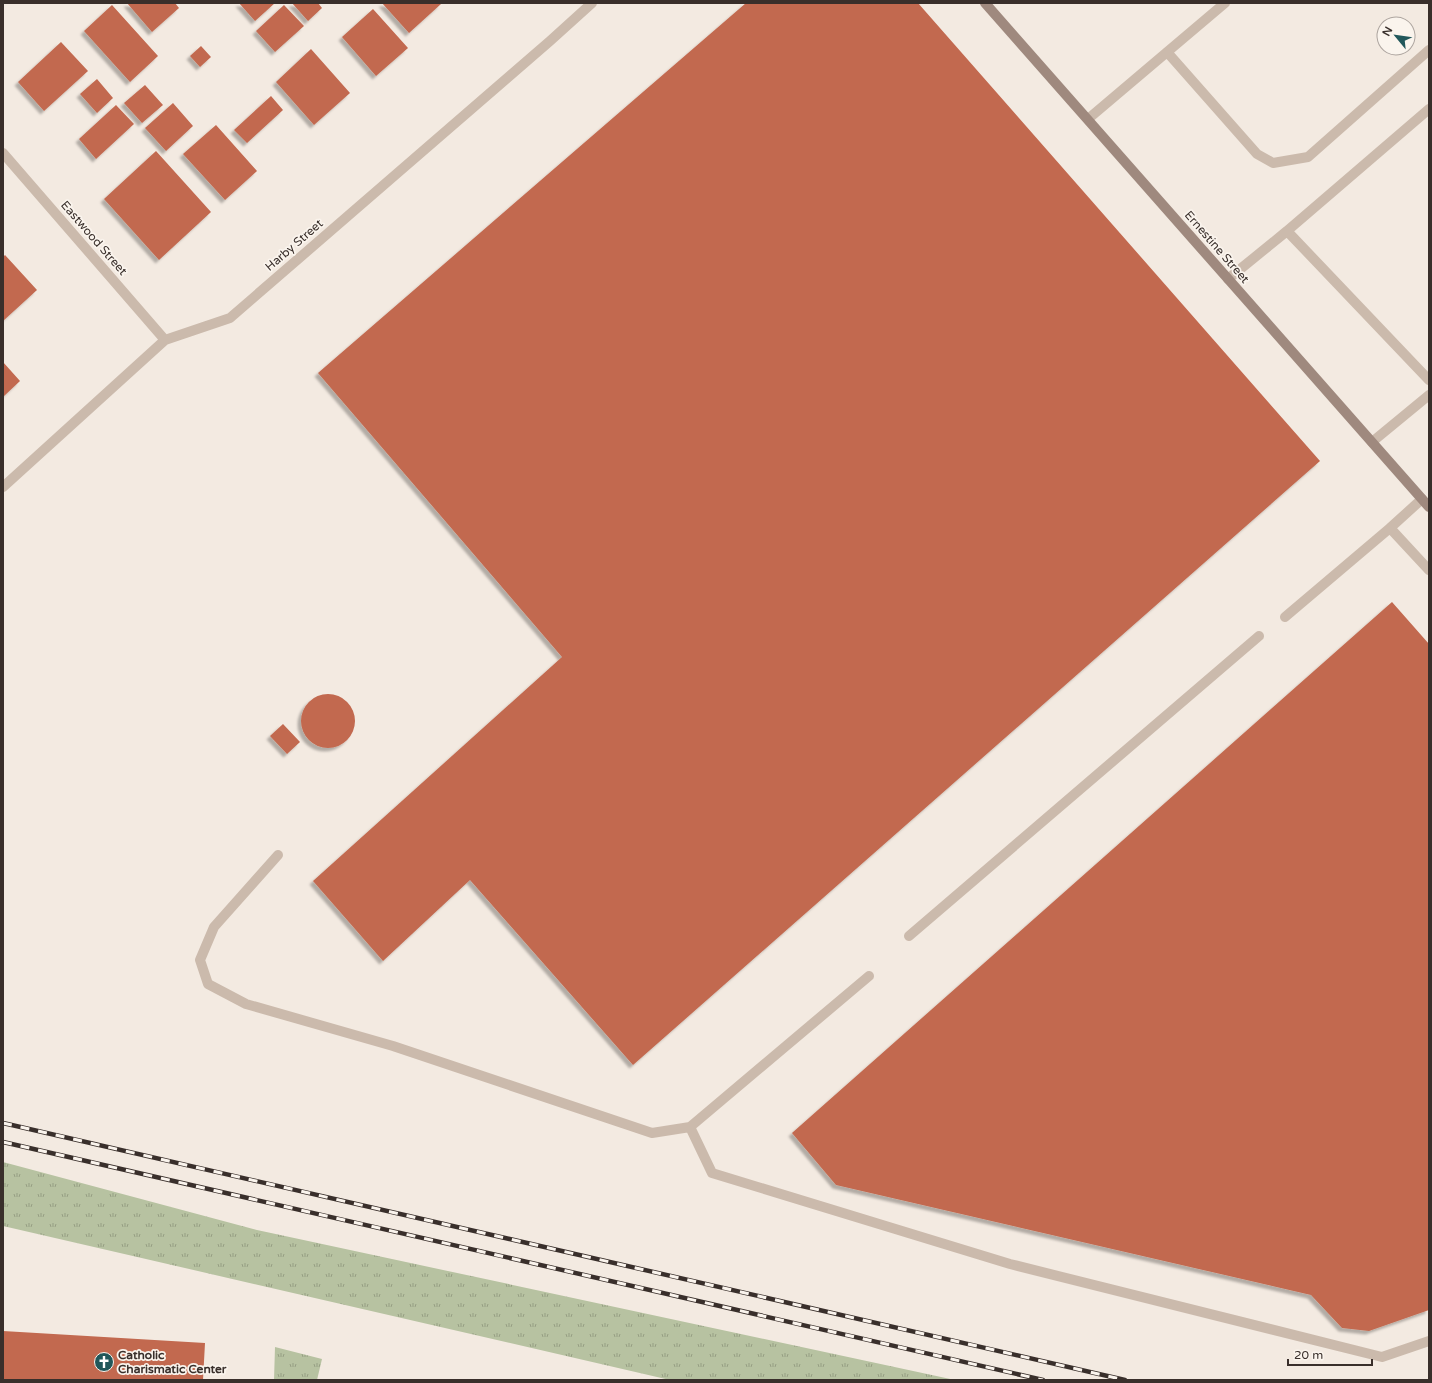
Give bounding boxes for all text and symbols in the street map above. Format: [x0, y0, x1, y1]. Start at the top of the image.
north arrow [1376, 16, 1416, 56]
text: N [1380, 24, 1396, 38]
street label: Eastwood Street [58, 198, 130, 278]
street label: Ernestine Street [1182, 208, 1252, 286]
street label: Harby Street [262, 216, 326, 274]
scale bar [1288, 1341, 1372, 1367]
place label: Catholic Charismatic Center [118, 1348, 227, 1376]
text: 20 m [1294, 1348, 1323, 1362]
church icon: Catholic Charismatic Center [93, 1351, 115, 1373]

